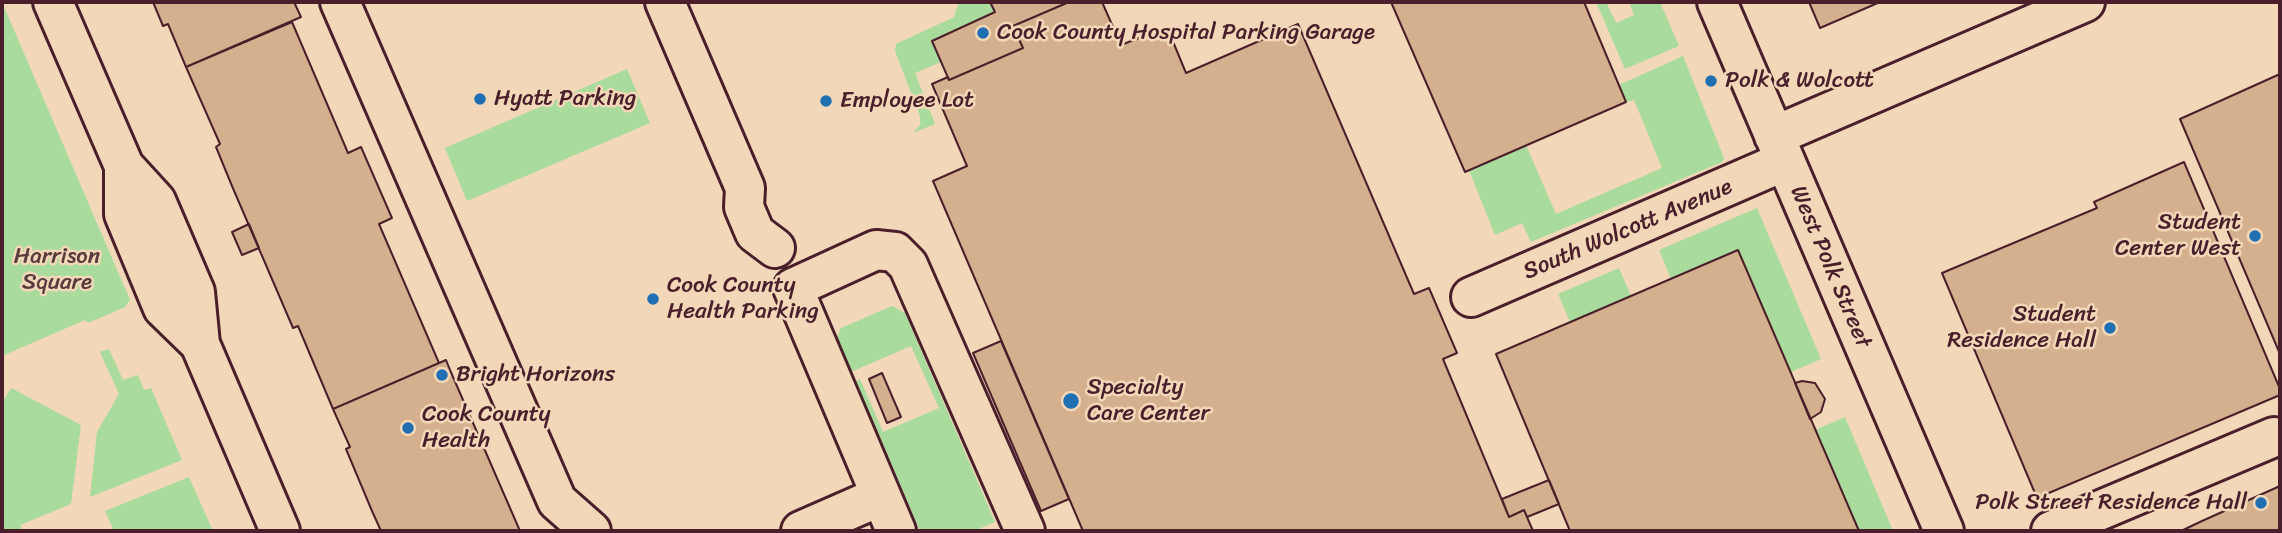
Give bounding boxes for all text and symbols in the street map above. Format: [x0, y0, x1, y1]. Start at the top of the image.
place label: Cook County Hospital Parking Garage [997, 19, 1375, 47]
marker: Cook County Hospital Parking Garage [975, 25, 991, 41]
place label: Polk & Wolcott [1725, 67, 1874, 95]
marker: Polk & Wolcott [1703, 73, 1719, 89]
place label: Hyatt Parking [494, 85, 636, 113]
place label: Employee Lot [840, 87, 974, 115]
marker: Hyatt Parking [472, 91, 488, 107]
marker: Employee Lot [818, 93, 834, 109]
street label: South Wolcott Avenue [1519, 174, 1737, 286]
street label: West Polk Street [1783, 182, 1877, 352]
place label: Student Center West [2115, 209, 2241, 263]
marker: Student Center West [2247, 228, 2263, 244]
park label: Harrison Square [14, 243, 100, 297]
place label: Cook County Health Parking [667, 272, 819, 326]
marker: Cook County Health Parking [645, 291, 661, 307]
place label: Student Residence Hall [1947, 301, 2096, 355]
marker: Student Residence Hall [2102, 320, 2118, 336]
place label: Bright Horizons [456, 361, 615, 389]
marker: Bright Horizons [434, 367, 450, 383]
place label: Specialty Care Center [1087, 374, 1210, 428]
marker: Specialty Care Center [1061, 391, 1081, 411]
place label: Cook County Health [422, 401, 551, 455]
marker: Cook County Health [400, 420, 416, 436]
place label: Polk Street Residence Hall [1975, 489, 2247, 517]
marker: Polk Street Residence Hall [2253, 495, 2269, 511]

